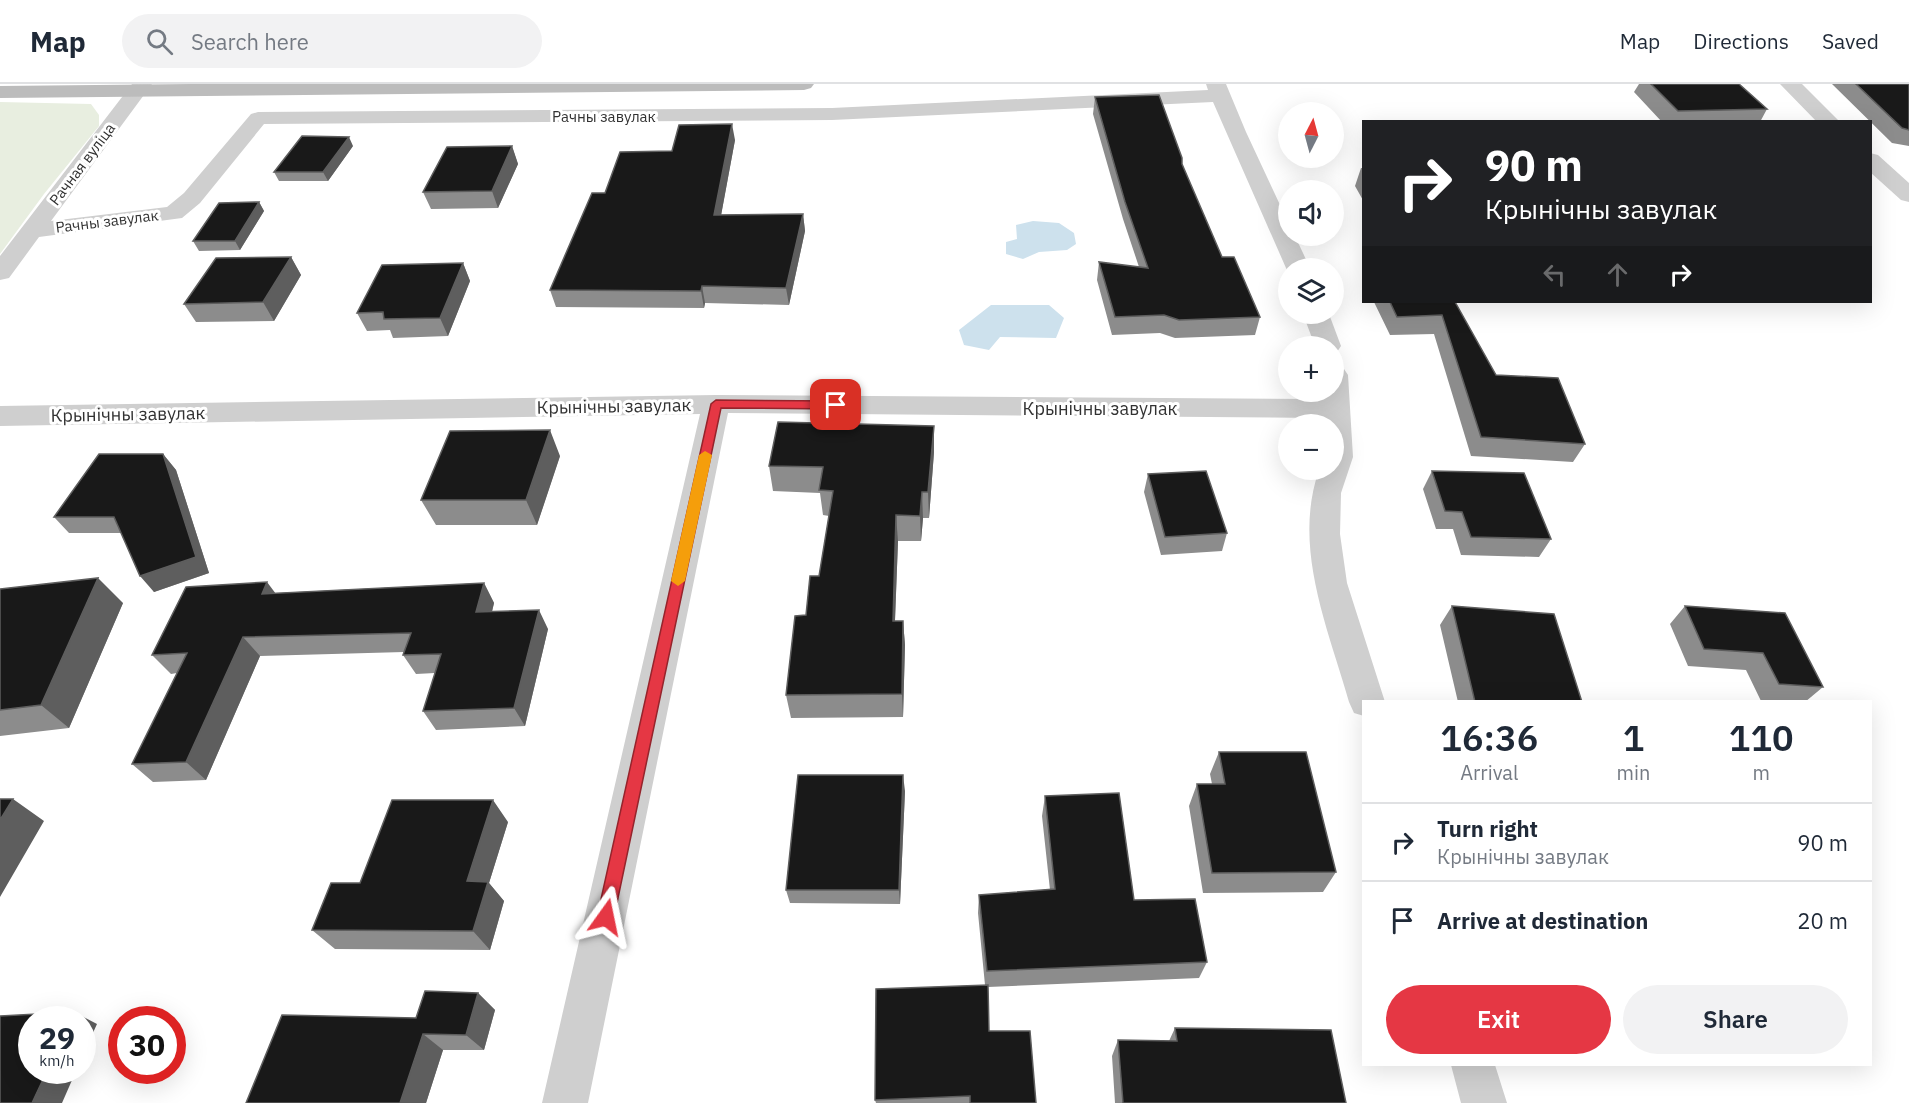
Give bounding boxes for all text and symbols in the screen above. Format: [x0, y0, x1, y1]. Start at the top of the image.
search box [122, 14, 542, 68]
text: Map [30, 23, 86, 60]
icon: search [143, 25, 176, 58]
text: Search here [191, 27, 309, 56]
text: Map [1620, 27, 1660, 55]
text: Directions [1693, 27, 1789, 55]
text: Saved [1822, 27, 1879, 55]
north arrow [1278, 102, 1344, 168]
map controls [1278, 102, 1344, 480]
street label: Рачны завулак [552, 107, 656, 126]
street label: Рачная вуліца [45, 119, 119, 209]
text: 90 m [1485, 138, 1583, 193]
icon: right [1386, 144, 1464, 222]
button: sound [1278, 180, 1344, 246]
text: Крынічны завулак [1485, 191, 1717, 226]
street label: Рачны завулак [54, 205, 160, 237]
button: layers [1278, 258, 1344, 324]
icon: left [1538, 258, 1571, 291]
icon: ahead [1601, 258, 1634, 291]
icon: right [1664, 258, 1697, 291]
button: + [1278, 336, 1344, 402]
pin [810, 379, 861, 430]
icon: arrive [819, 388, 852, 421]
street label: Крынічны завулак [536, 393, 692, 419]
street label: Крынічны завулак [1023, 397, 1178, 420]
street label: Крынічны завулак [50, 401, 206, 427]
button: − [1278, 414, 1344, 480]
text: 16:36 [1440, 714, 1538, 761]
text: 1 [1623, 714, 1644, 761]
text: 110 [1729, 714, 1794, 761]
text: Arrival [1460, 759, 1518, 786]
text: min [1617, 759, 1650, 786]
text: m [1752, 759, 1770, 786]
text: Turn right [1437, 814, 1538, 843]
icon: right [1386, 826, 1419, 859]
text: 90 m [1797, 828, 1848, 857]
text: Крынічны завулак [1437, 843, 1609, 870]
position arrow [574, 885, 638, 949]
icon: arrive [1386, 904, 1419, 937]
text: Arrive at destination [1437, 906, 1648, 935]
text: 20 m [1797, 906, 1848, 935]
button: Exit [1386, 985, 1611, 1054]
button: Share [1623, 985, 1848, 1054]
speed limit sign: 30 [108, 1006, 186, 1084]
text: 29 [39, 1018, 75, 1057]
text: km/h [39, 1051, 75, 1070]

